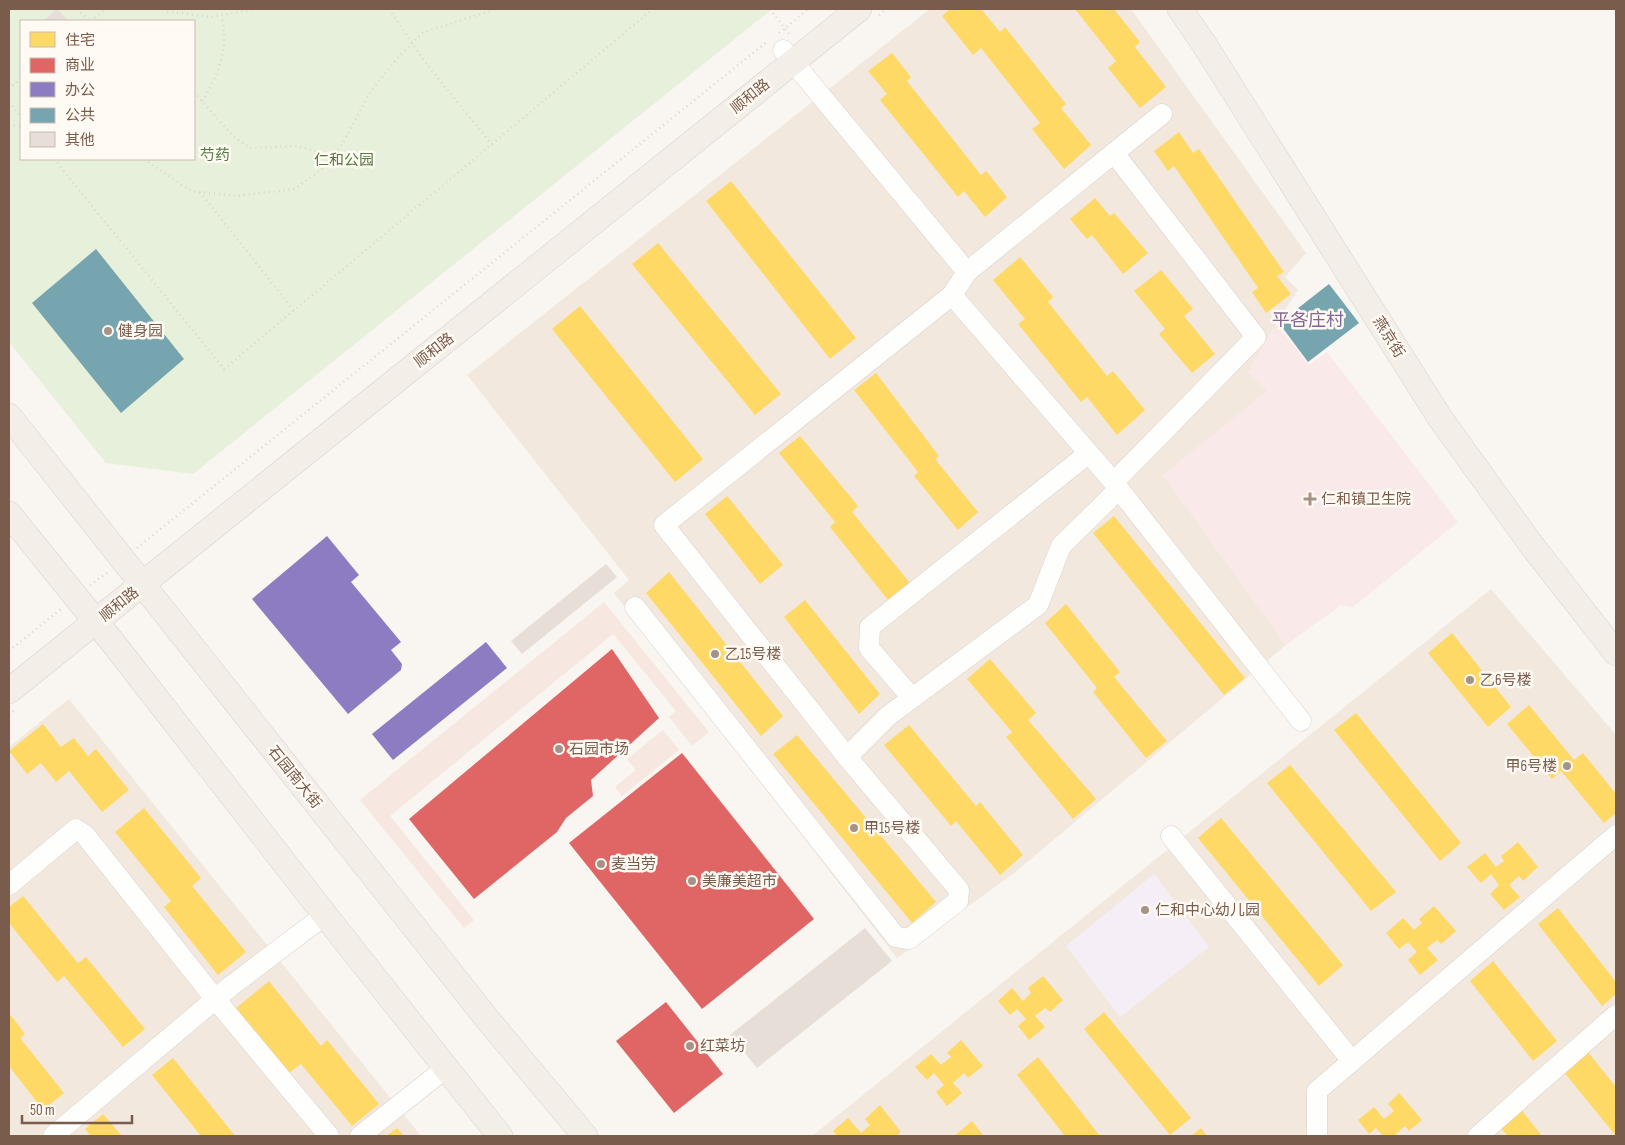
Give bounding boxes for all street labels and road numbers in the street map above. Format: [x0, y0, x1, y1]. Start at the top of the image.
street label: 顺和路 [727, 75, 774, 118]
street label: 燕京街 [1369, 313, 1409, 361]
street label: 顺和路 [411, 329, 458, 372]
street label: 顺和路 [96, 583, 143, 626]
street label: 石园南大街 [264, 742, 326, 812]

